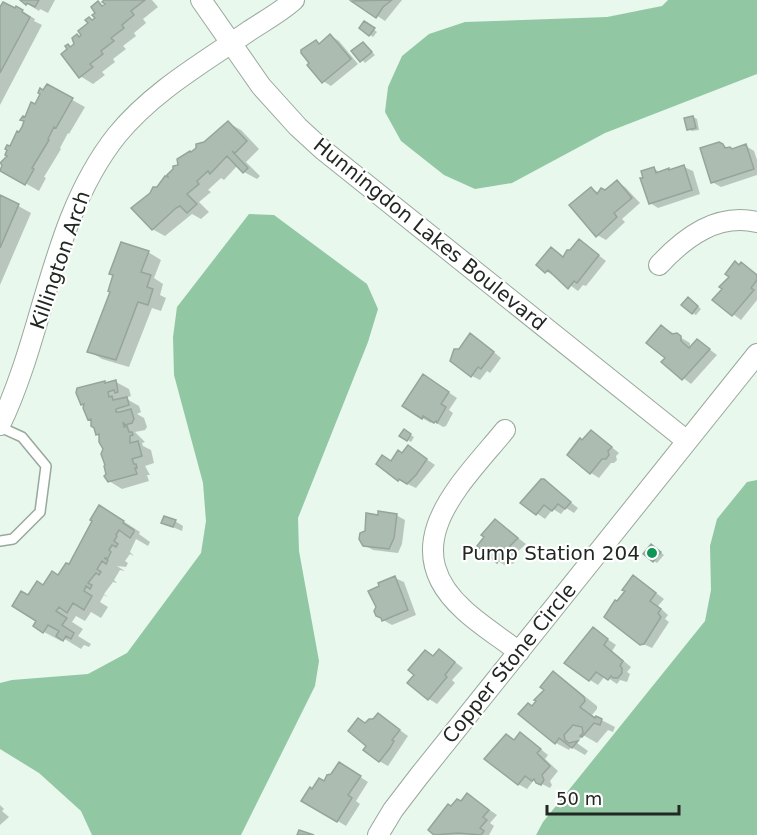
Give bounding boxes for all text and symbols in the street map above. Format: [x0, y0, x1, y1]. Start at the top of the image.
street label: Hunningdon Lakes Boulevard [309, 133, 551, 335]
street label: Killington Arch [25, 188, 95, 332]
place label: Pump Station 204 [461, 541, 640, 565]
marker: Pump Station 204 [645, 546, 659, 560]
street label: Copper Stone Circle [437, 578, 581, 748]
scale bar [547, 778, 679, 816]
text: 50 m [556, 788, 602, 809]

